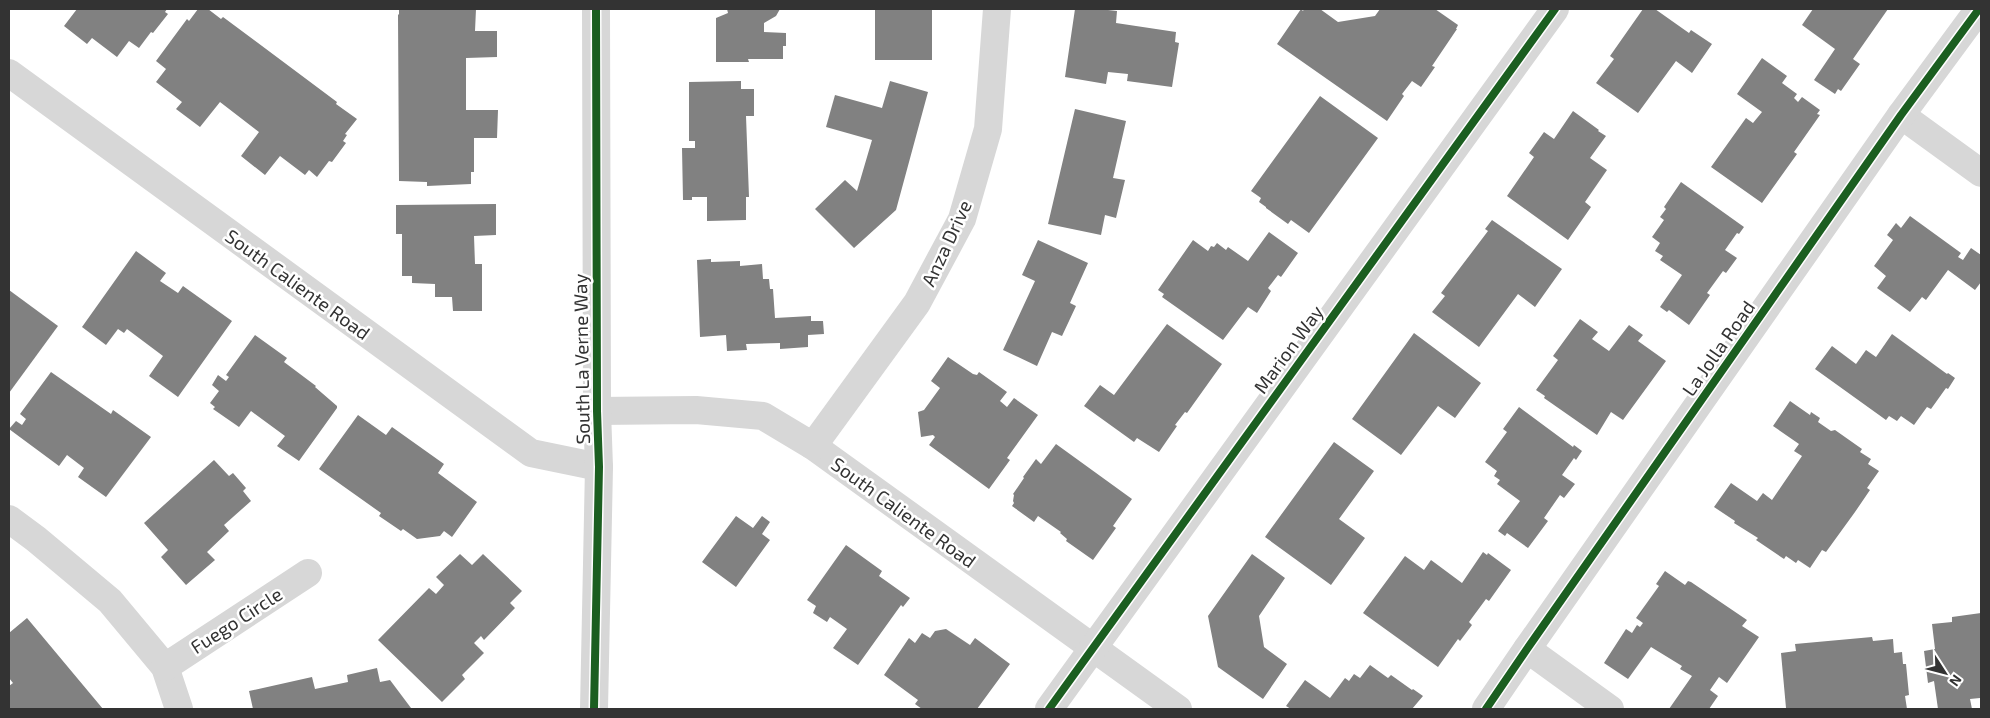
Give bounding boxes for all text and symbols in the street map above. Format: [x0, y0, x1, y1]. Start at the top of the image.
street label: Anza Drive [916, 196, 976, 290]
street label: South Caliente Road [221, 224, 375, 344]
street label: South La Verne Way [568, 273, 594, 445]
street label: La Jolla Road [1677, 296, 1759, 400]
street label: Marion Way [1248, 300, 1328, 398]
street label: South Caliente Road [827, 452, 981, 572]
street label: Fuego Circle [186, 582, 286, 658]
north arrow [1920, 648, 1970, 698]
text: N [1946, 672, 1966, 690]

